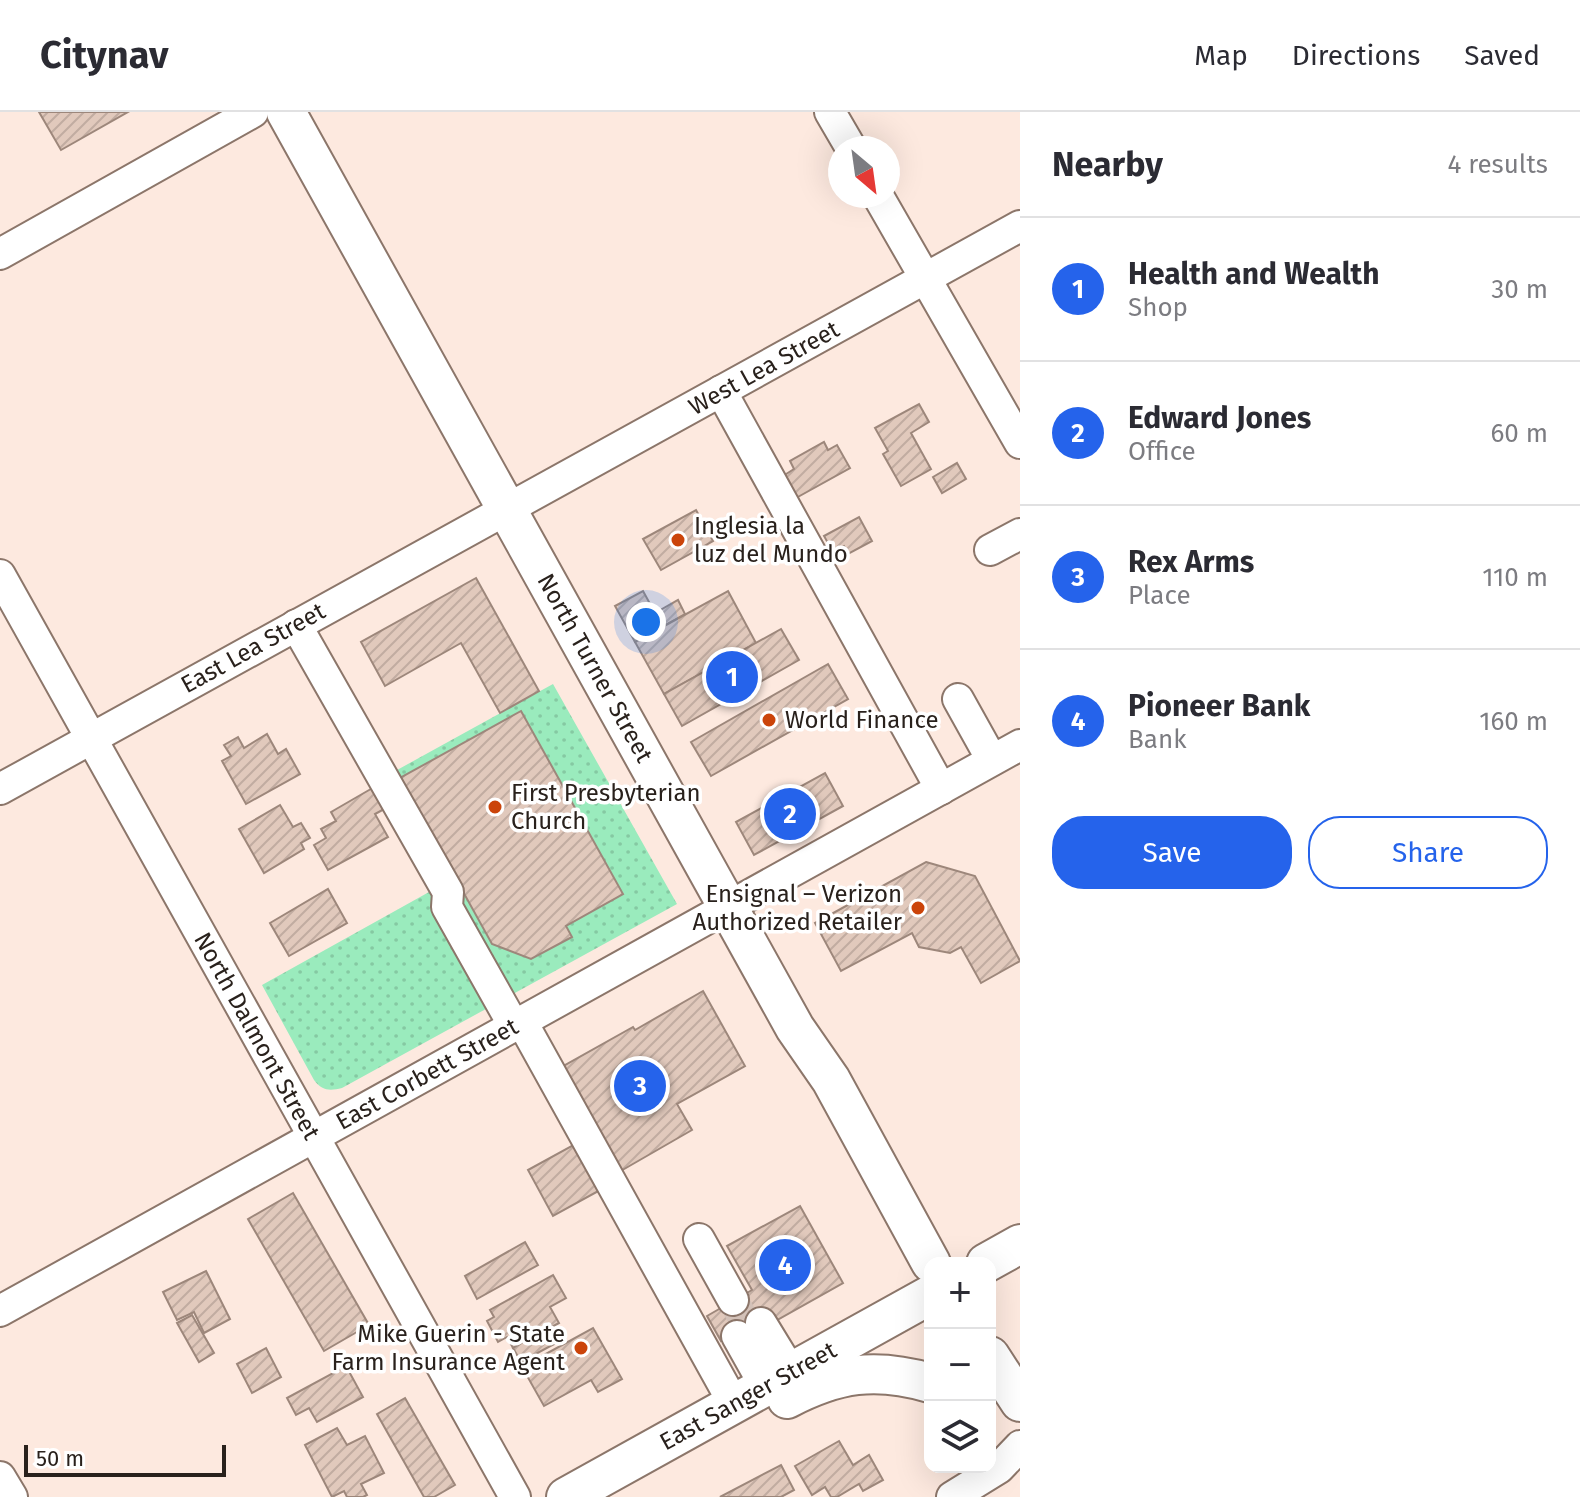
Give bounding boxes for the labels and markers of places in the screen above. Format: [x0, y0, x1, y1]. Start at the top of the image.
place label: Inglesia la luz del Mundo [694, 512, 848, 568]
marker: Inglesia la luz del Mundo [669, 531, 687, 549]
pin: 1 [706, 647, 758, 707]
place label: World Finance [785, 706, 938, 734]
marker: World Finance [760, 711, 778, 729]
place label: First Presbyterian Church [511, 779, 701, 835]
pin: 2 [764, 784, 816, 844]
marker: First Presbyterian Church [486, 798, 504, 816]
place label: Ensignal – Verizon Authorized Retailer [693, 880, 903, 936]
marker: Ensignal – Verizon Authorized Retailer [909, 899, 927, 917]
pin: 3 [614, 1056, 666, 1116]
pin: 4 [759, 1235, 811, 1295]
place label: Mike Guerin - State Farm Insurance Agent [331, 1320, 565, 1376]
marker: Mike Guerin - State Farm Insurance Agent [572, 1339, 590, 1357]

